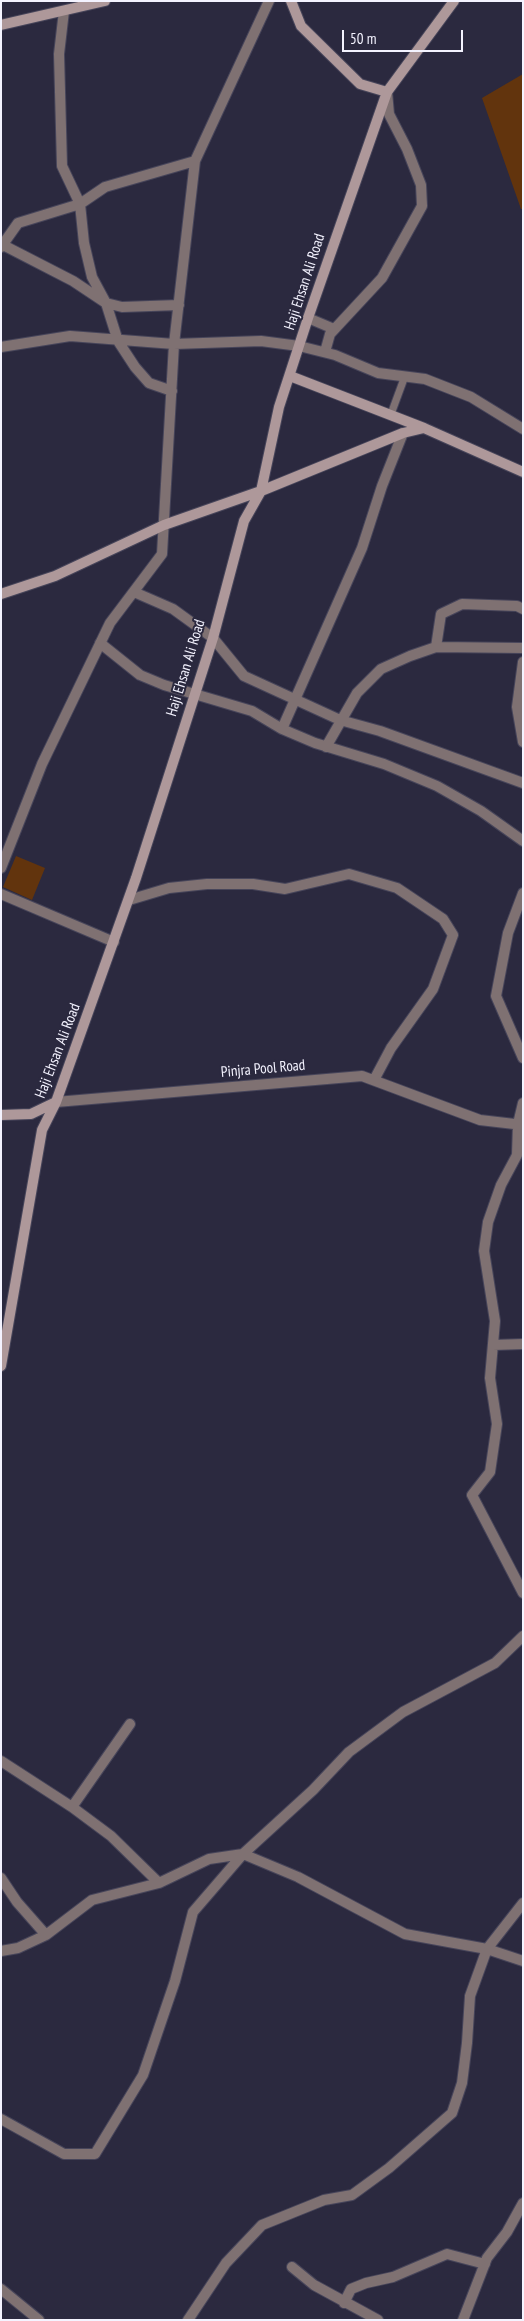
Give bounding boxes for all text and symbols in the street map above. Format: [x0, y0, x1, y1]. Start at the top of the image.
scale bar [344, 20, 465, 52]
text: 50 m [350, 29, 376, 48]
street label: Haji Ehsan Ali Road [281, 232, 329, 332]
street label: Haji Ehsan Ali Road [163, 617, 209, 719]
street label: Haji Ehsan Ali Road [32, 1001, 84, 1101]
street label: Pinjra Pool Road [220, 1056, 306, 1082]

